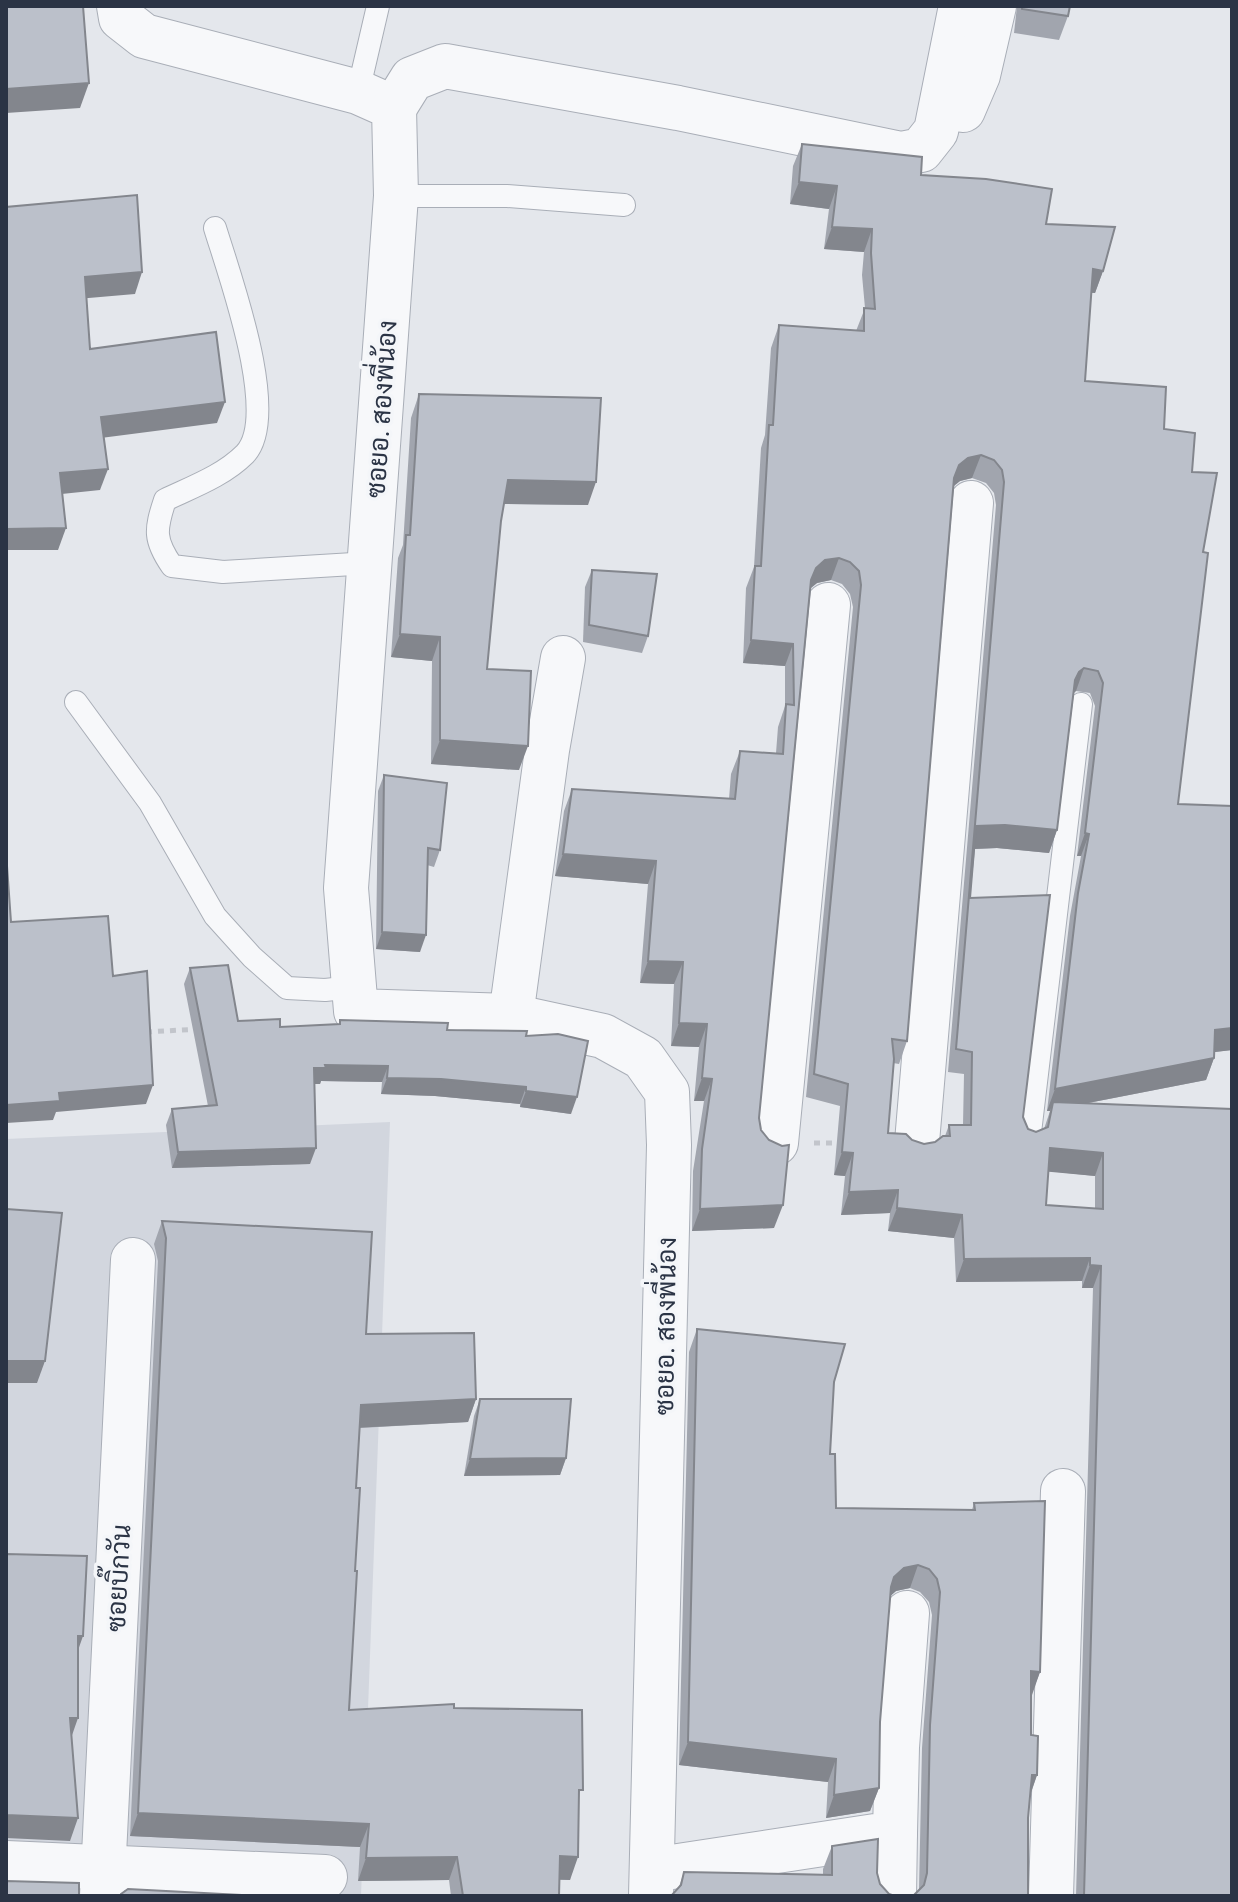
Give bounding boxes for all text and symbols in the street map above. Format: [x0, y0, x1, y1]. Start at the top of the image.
street label: ซอยอ. สองพี่น้อง [353, 319, 402, 499]
street label: ซอยอ. สองพี่น้อง [642, 1237, 681, 1415]
street label: ซอยบิ๊กวัน [94, 1523, 135, 1633]

